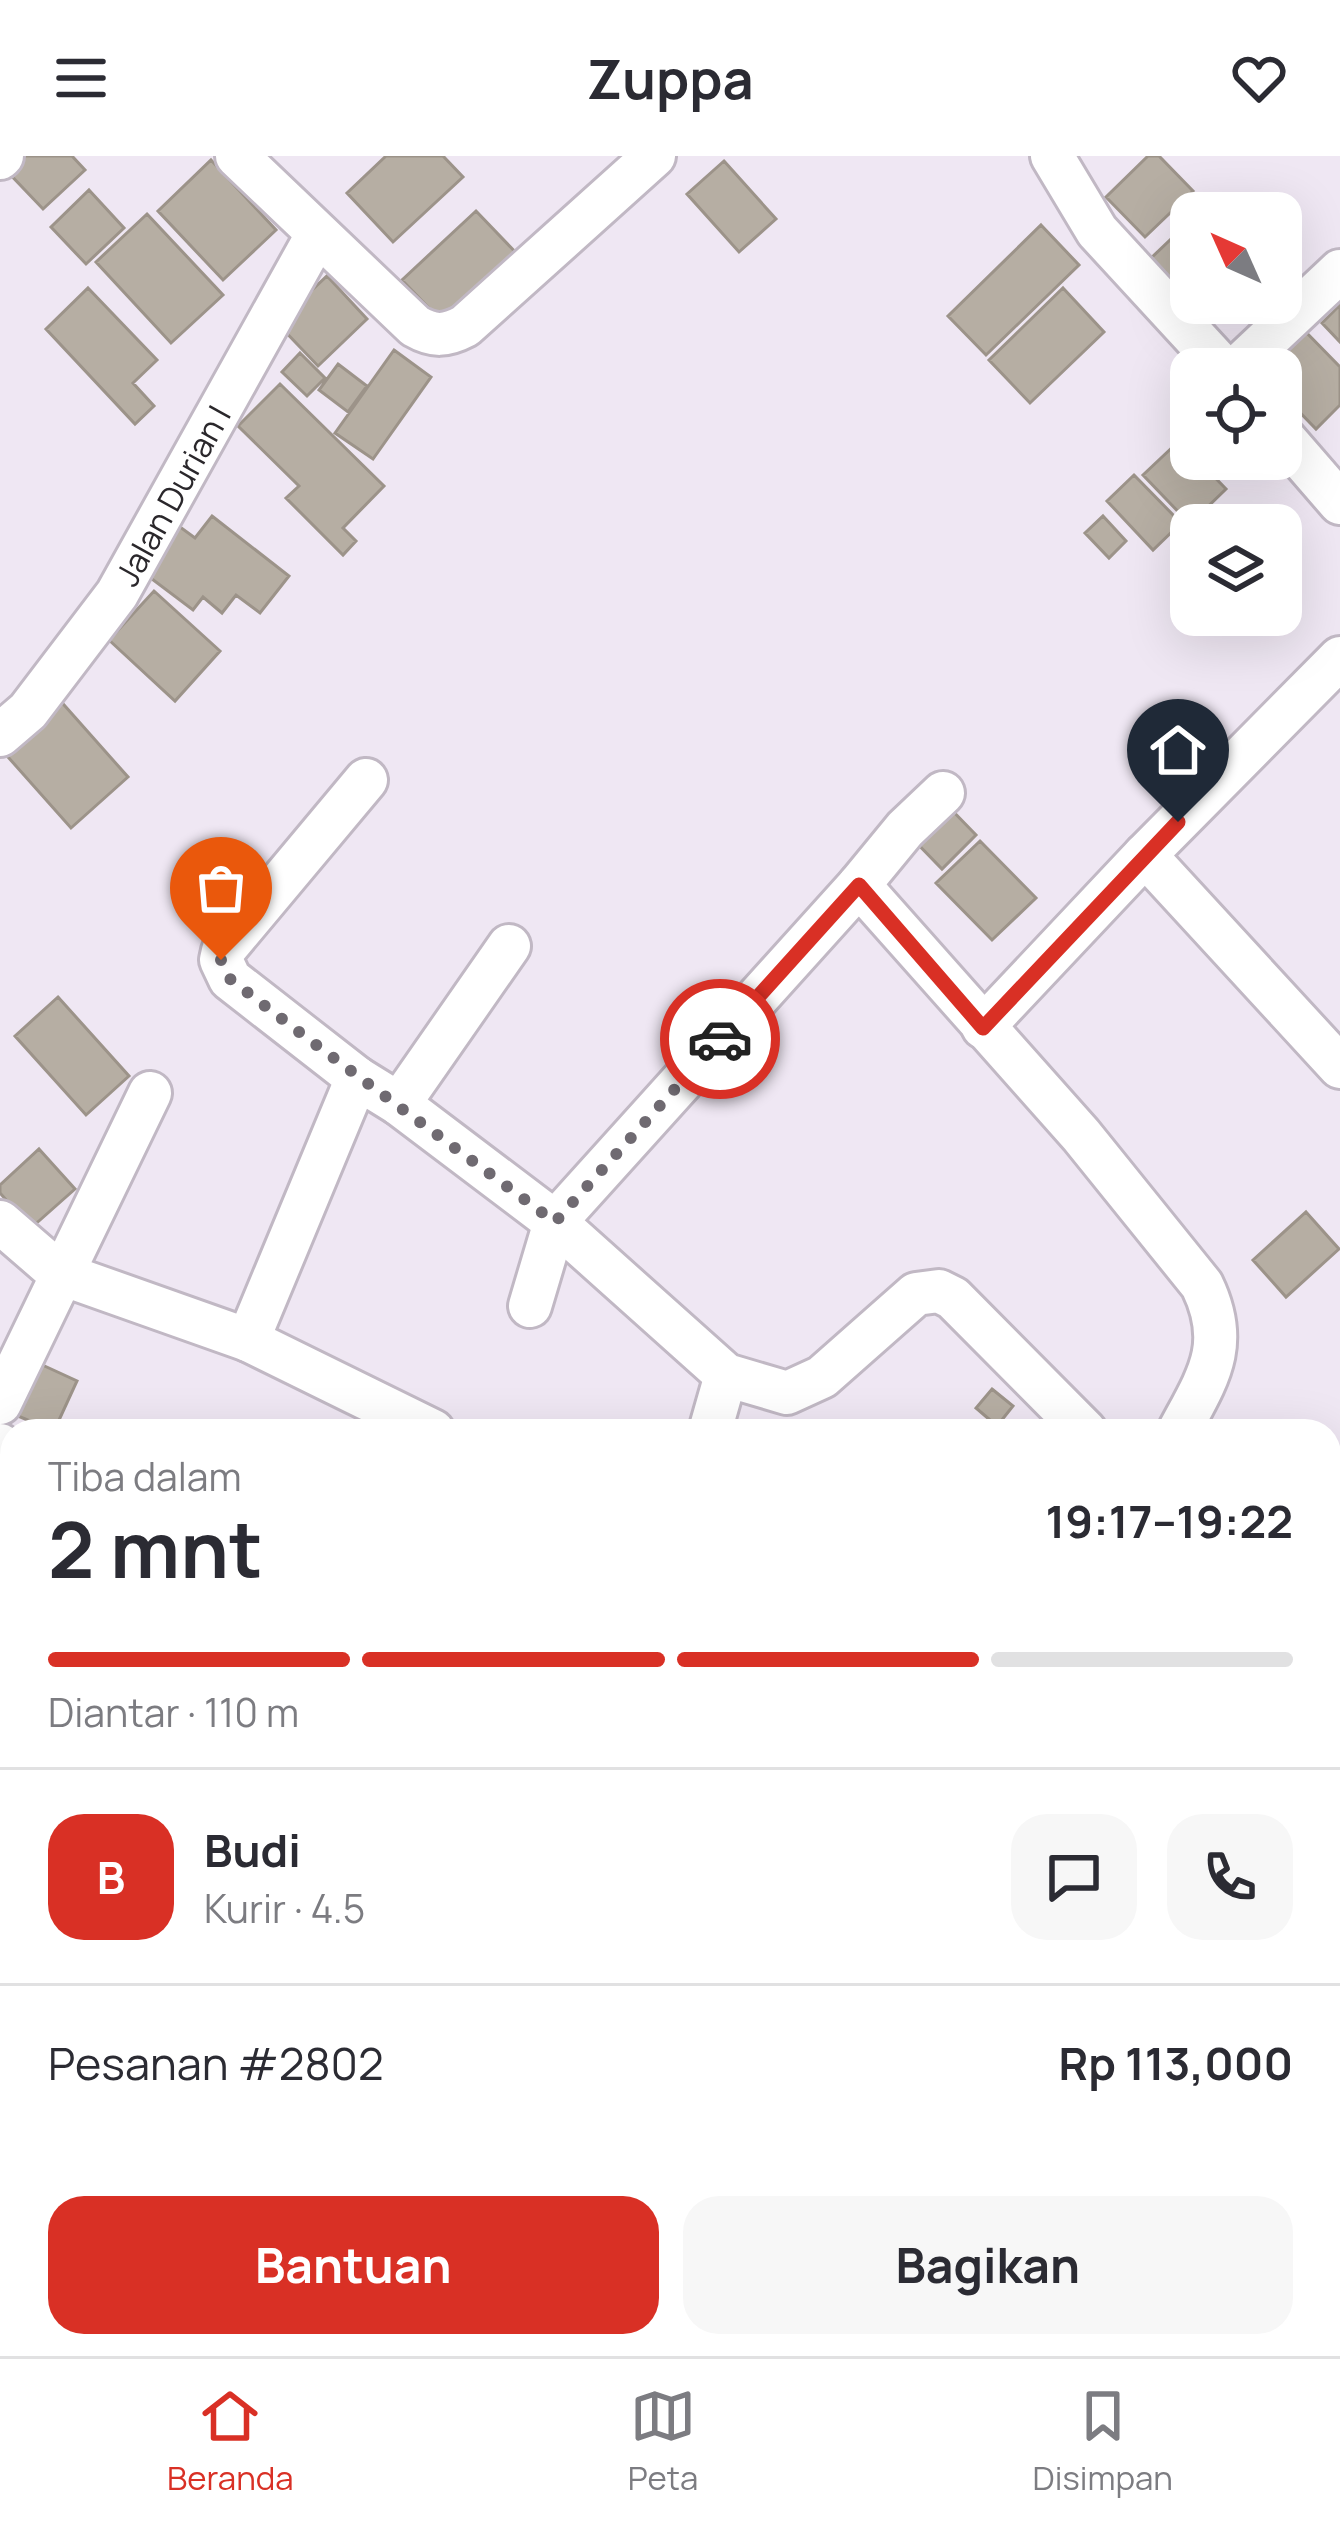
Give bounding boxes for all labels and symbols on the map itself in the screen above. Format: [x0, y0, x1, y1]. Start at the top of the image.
north arrow [1170, 192, 1302, 324]
street label: Jalan Durian I [104, 397, 240, 593]
pin [1127, 699, 1229, 822]
pin [170, 837, 272, 960]
courier [660, 979, 780, 1099]

